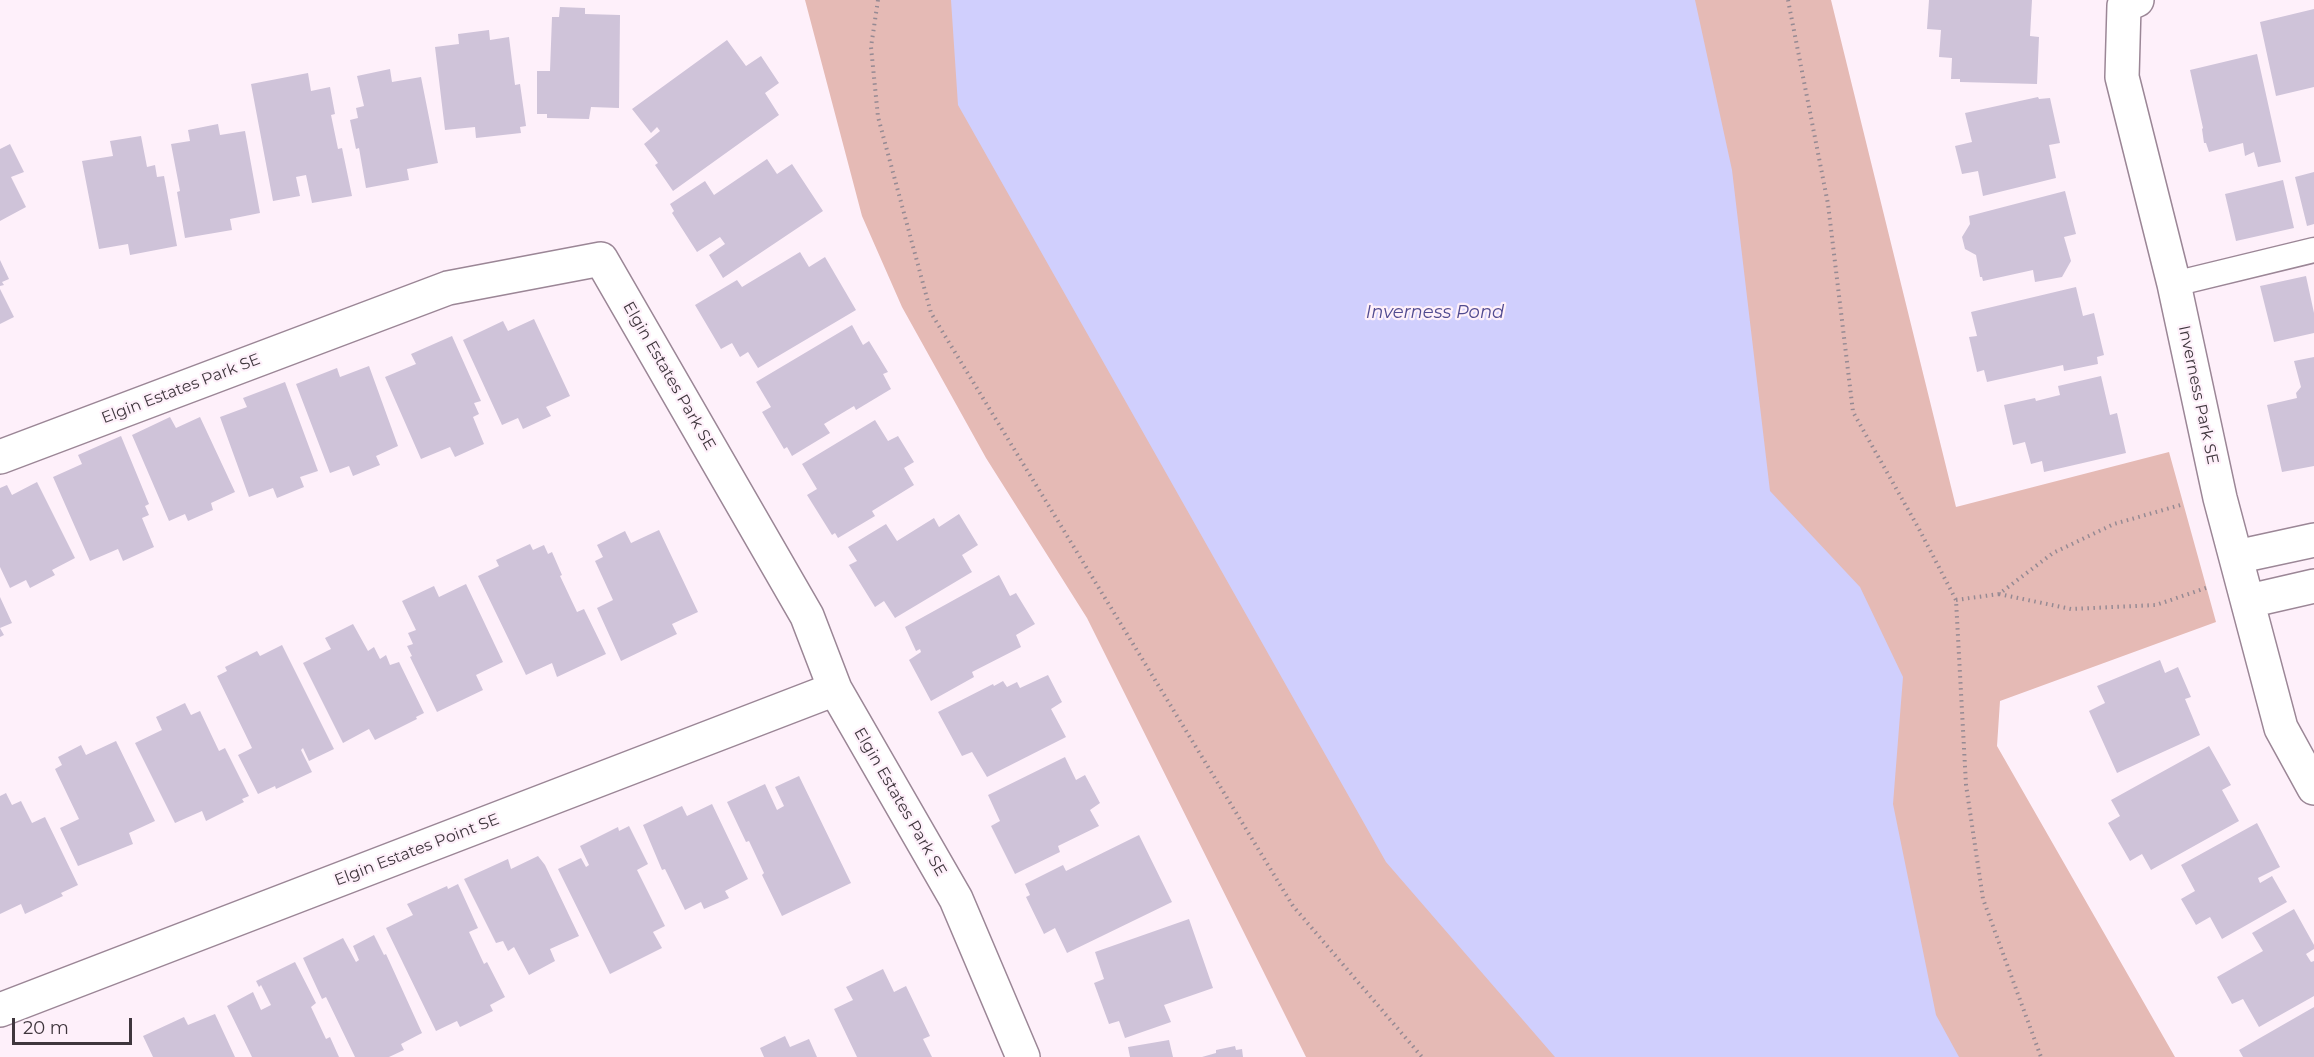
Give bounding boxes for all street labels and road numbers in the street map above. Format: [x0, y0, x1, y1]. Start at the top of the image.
street label: Elgin Estates Park SE [619, 298, 719, 454]
street label: Inverness Park SE [2174, 324, 2222, 466]
street label: Elgin Estates Park SE [99, 350, 263, 428]
street label: Elgin Estates Park SE [850, 724, 950, 880]
street label: Elgin Estates Point SE [332, 810, 502, 890]

